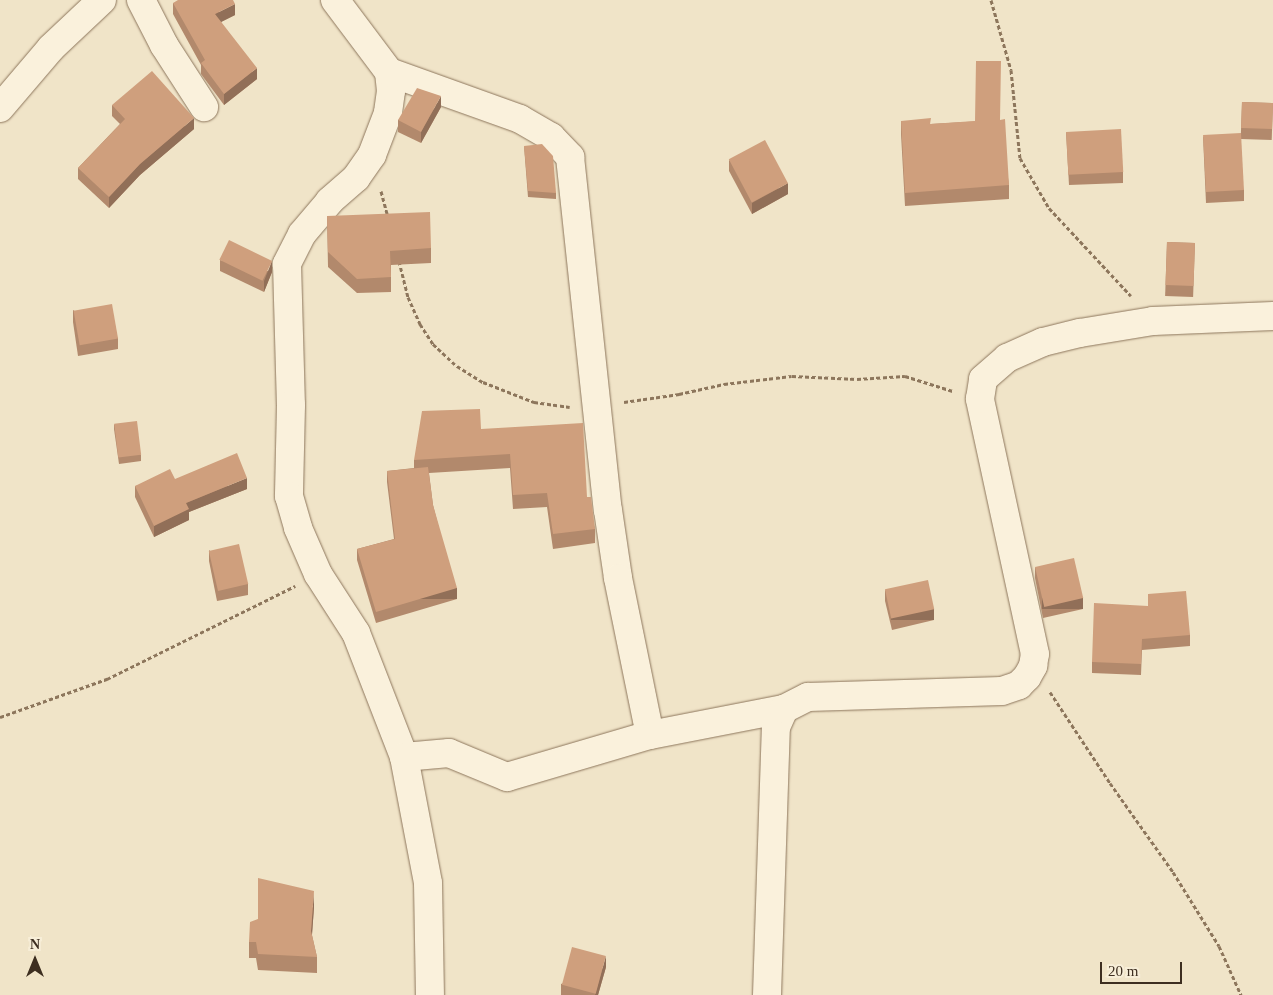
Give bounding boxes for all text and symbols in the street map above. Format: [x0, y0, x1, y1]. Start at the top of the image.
north arrow [10, 935, 60, 985]
text: N [30, 937, 40, 952]
scale bar [1103, 952, 1186, 984]
text: 20 m [1108, 963, 1138, 979]

